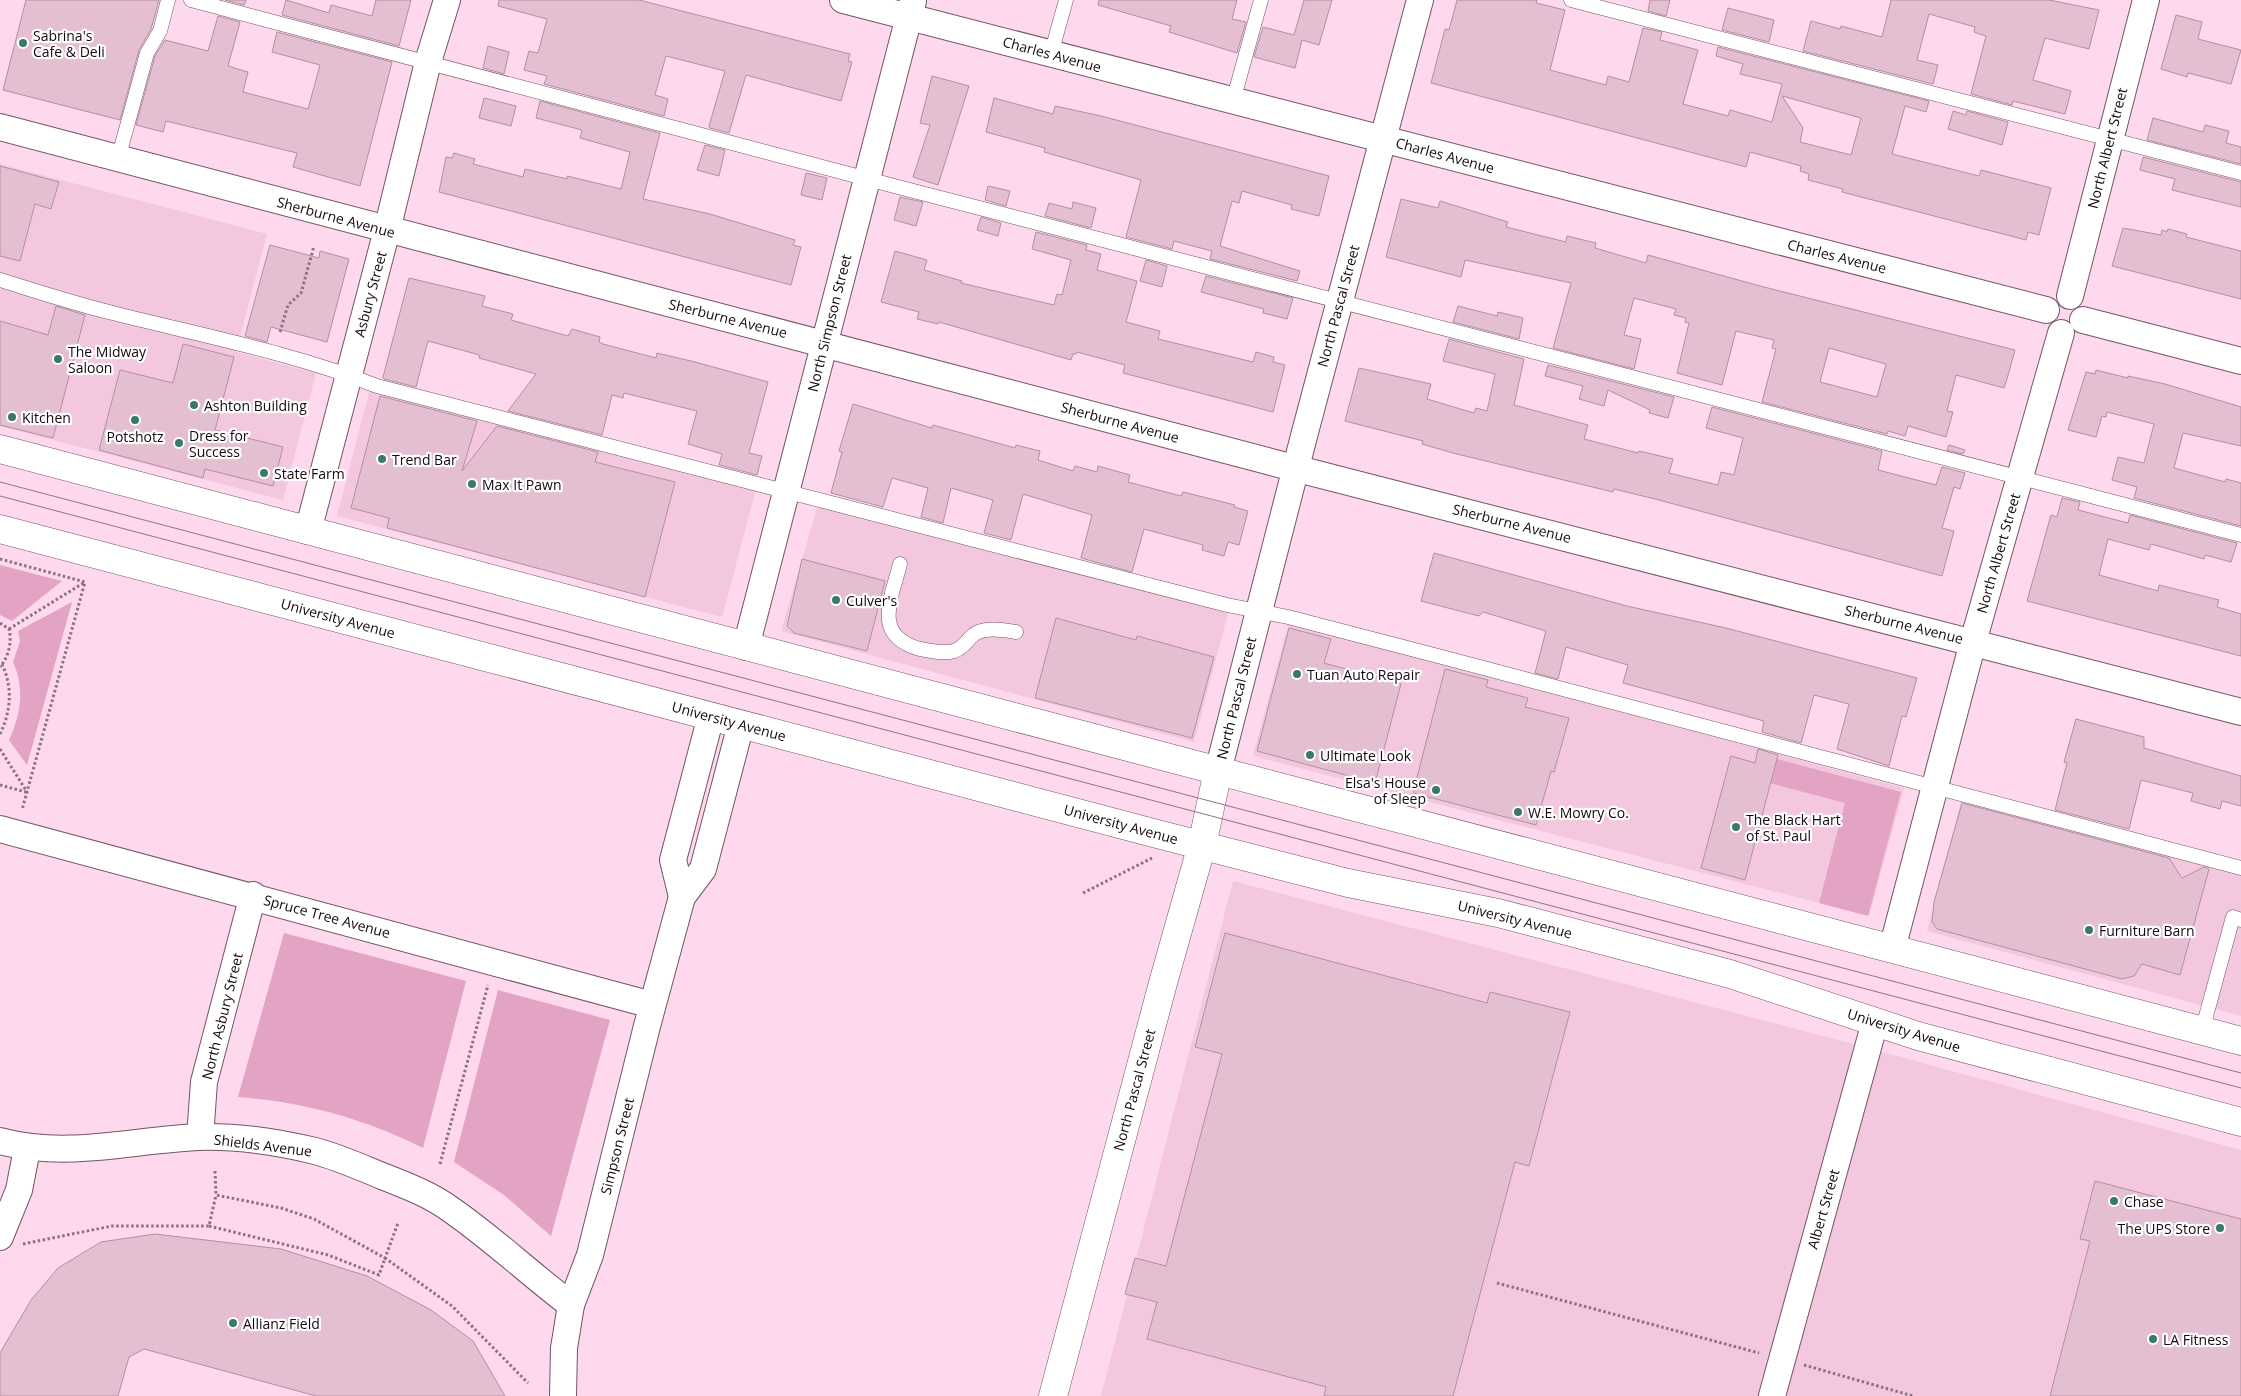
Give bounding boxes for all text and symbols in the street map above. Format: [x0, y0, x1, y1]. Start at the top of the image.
place label: Sabrina's Cafe & Deli [33, 26, 105, 61]
street label: Charles Avenue [1001, 32, 1104, 76]
marker: Sabrina's Cafe & Deli [17, 37, 29, 49]
street label: North Albert Street [2083, 85, 2131, 211]
street label: Charles Avenue [1394, 133, 1497, 177]
street label: Sherburne Avenue [275, 192, 397, 242]
street label: Charles Avenue [1786, 235, 1889, 278]
street label: North Pascal Street [1313, 243, 1363, 369]
street label: Asbury Street [349, 249, 391, 339]
street label: North Simpson Street [803, 252, 855, 394]
street label: Sherburne Avenue [667, 294, 789, 342]
place label: The Midway Saloon [68, 342, 147, 377]
marker: The Midway Saloon [52, 353, 64, 365]
place label: Ashton Building [204, 396, 307, 415]
street label: Sherburne Avenue [1059, 397, 1181, 447]
marker: Ashton Building [188, 399, 200, 411]
place label: Kitchen [22, 408, 71, 427]
marker: Kitchen [6, 411, 18, 423]
marker: Potshotz [129, 414, 141, 426]
place label: Dress for Success [189, 426, 249, 461]
place label: Potshotz [106, 427, 164, 446]
marker: Dress for Success [173, 437, 185, 449]
place label: Trend Bar [392, 450, 457, 469]
marker: Trend Bar [376, 453, 388, 465]
place label: State Farm [274, 464, 345, 483]
marker: State Farm [258, 467, 270, 479]
place label: Max It Pawn [482, 475, 562, 494]
marker: Max It Pawn [466, 478, 478, 490]
street label: North Albert Street [1972, 491, 2024, 615]
street label: Sherburne Avenue [1451, 499, 1573, 547]
place label: Culver's [846, 591, 898, 610]
street label: University Avenue [279, 594, 397, 642]
marker: Culver's [830, 594, 842, 606]
street label: Sherburne Avenue [1843, 600, 1965, 648]
street label: North Pascal Street [1212, 635, 1260, 761]
place label: Tuan Auto Repair [1307, 665, 1420, 684]
marker: Tuan Auto Repair [1291, 668, 1303, 680]
street label: University Avenue [670, 697, 788, 745]
place label: Ultimate Look [1320, 746, 1412, 765]
marker: Ultimate Look [1304, 749, 1316, 761]
place label: Elsa's House of Sleep [1345, 773, 1426, 808]
marker: Elsa's House of Sleep [1430, 784, 1442, 796]
street label: University Avenue [1062, 800, 1180, 848]
place label: W.E. Mowry Co. [1528, 803, 1629, 822]
marker: W.E. Mowry Co. [1512, 806, 1524, 818]
place label: The Black Hart of St. Paul [1746, 810, 1841, 845]
marker: The Black Hart of St. Paul [1730, 821, 1742, 833]
street label: Spruce Tree Avenue [262, 890, 393, 942]
street label: University Avenue [1456, 896, 1574, 942]
place label: Furniture Barn [2099, 921, 2195, 940]
marker: Furniture Barn [2083, 924, 2095, 936]
street label: North Asbury Street [197, 951, 247, 1081]
street label: University Avenue [1845, 1004, 1963, 1056]
street label: North Pascal Street [1109, 1027, 1159, 1153]
street label: Simpson Street [596, 1096, 638, 1196]
street label: Shields Avenue [213, 1130, 313, 1160]
street label: Albert Street [1803, 1167, 1843, 1251]
place label: Chase [2124, 1192, 2164, 1211]
marker: Chase [2108, 1195, 2120, 1207]
place label: The UPS Store [2118, 1219, 2210, 1238]
marker: The UPS Store [2214, 1222, 2226, 1234]
place label: Allianz Field [243, 1314, 320, 1333]
marker: Allianz Field [227, 1317, 239, 1329]
place label: LA Fitness [2163, 1330, 2229, 1349]
marker: LA Fitness [2147, 1333, 2159, 1345]

